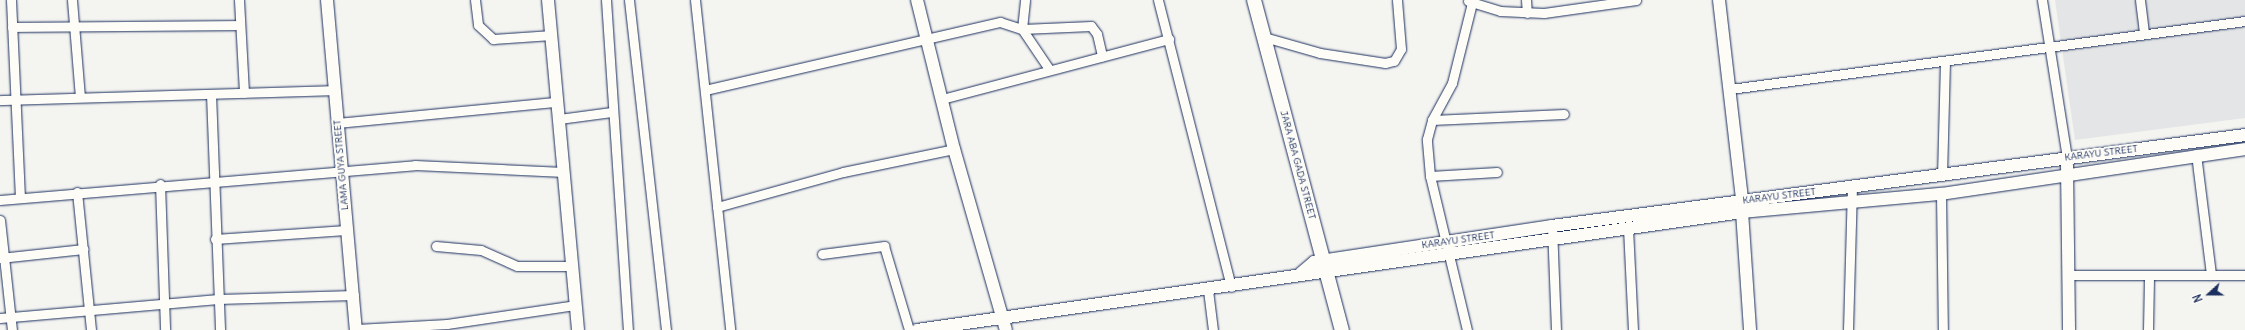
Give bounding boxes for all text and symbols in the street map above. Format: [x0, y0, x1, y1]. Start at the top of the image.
street label: JARA ABA GADA STREET [1278, 109, 1318, 221]
street label: LAMA GUYA STREET [331, 119, 351, 211]
street label: KARAYU STREET [2064, 143, 2138, 163]
street label: KARAYU STREET [1742, 186, 1816, 206]
street label: KARAYU STREET [1421, 229, 1495, 251]
north arrow [2189, 274, 2229, 314]
text: N [2190, 292, 2206, 304]

